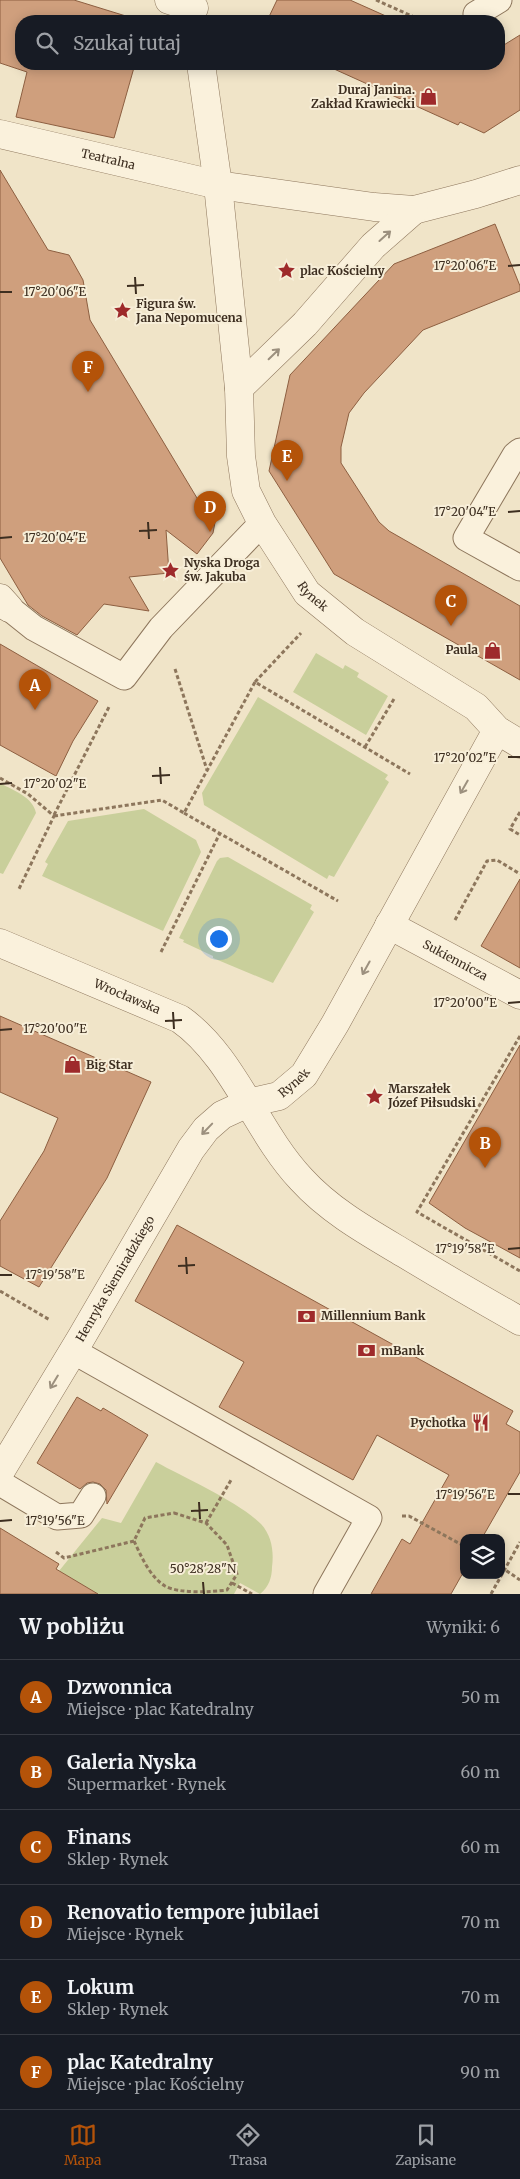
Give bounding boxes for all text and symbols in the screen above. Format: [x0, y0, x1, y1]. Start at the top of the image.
search box [15, 15, 505, 70]
icon: search [33, 29, 61, 57]
text: Szukaj tutaj [73, 31, 181, 55]
place label: Duraj Janina. Zakład Krawiecki [311, 82, 415, 111]
shop icon: Duraj Janina. Zakład Krawiecki [419, 87, 439, 107]
street label: Teatralna [80, 145, 137, 173]
one-way arrow [379, 230, 392, 242]
text: 17°20'06"E [434, 258, 497, 273]
place icon: plac Kościelny [276, 261, 296, 281]
place label: plac Kościelny [300, 263, 386, 278]
text: 17°20'06"E [24, 284, 87, 299]
place label: Figura św. Jana Nepomucena [135, 296, 243, 325]
place icon: Figura św. Jana Nepomucena [112, 301, 132, 321]
one-way arrow [267, 348, 280, 360]
pin: F [72, 351, 104, 392]
pin: E [271, 440, 303, 481]
pin: D [194, 491, 226, 532]
text: 17°20'04"E [434, 504, 496, 519]
text: 17°20'04"E [24, 530, 86, 545]
place label: Nyska Droga św. Jakuba [184, 555, 260, 584]
place icon: Nyska Droga św. Jakuba [160, 560, 180, 580]
street label: Rynek [295, 578, 332, 614]
pin: C [435, 585, 467, 626]
shop icon: Paula [482, 640, 502, 660]
place label: Paula [445, 642, 478, 657]
pin: A [19, 669, 51, 710]
text: 17°20'02"E [434, 750, 497, 765]
text: 17°20'02"E [24, 776, 87, 791]
one-way arrow [459, 780, 469, 795]
your location [206, 926, 232, 952]
street label: Sukiennicza [420, 936, 491, 984]
one-way arrow [361, 960, 371, 975]
street label: Wrocławska [91, 975, 163, 1017]
text: 17°20'00"E [433, 995, 497, 1010]
text: 17°20'00"E [23, 1021, 87, 1036]
shop icon: Big Star [62, 1055, 82, 1075]
place label: Big Star [86, 1057, 133, 1072]
street label: Rynek [275, 1065, 313, 1100]
place label: Marszałek Józef Piłsudski [387, 1081, 476, 1110]
place icon: Marszałek Józef Piłsudski [364, 1086, 384, 1106]
one-way arrow [201, 1123, 213, 1136]
pin: B [469, 1127, 501, 1168]
street label: Henryka Siemiradzkiego [72, 1213, 158, 1344]
text: 17°19'58"E [435, 1241, 495, 1256]
text: 17°19'58"E [25, 1267, 85, 1282]
bank icon: Millennium Bank [297, 1306, 317, 1326]
place label: Millennium Bank [321, 1308, 426, 1323]
bank icon: mBank [357, 1341, 377, 1361]
place label: mBank [381, 1343, 424, 1358]
one-way arrow [49, 1374, 59, 1388]
restaurant icon: Pychotka [470, 1413, 490, 1433]
place label: Pychotka [410, 1415, 466, 1430]
text: 17°19'56"E [435, 1487, 495, 1502]
text: 17°19'56"E [25, 1513, 85, 1528]
map controls [460, 1534, 505, 1579]
button: layers [460, 1534, 505, 1579]
text: 50°28'28"N [170, 1561, 237, 1576]
text: W pobliżu [20, 1613, 125, 1640]
text: Wyniki: 6 [426, 1617, 500, 1637]
text: Dzwonnica [67, 1675, 172, 1699]
text: A [30, 1687, 42, 1707]
text: 50 m [461, 1687, 500, 1707]
text: Miejsce · plac Katedralny [67, 1699, 254, 1719]
text: Galeria Nyska [67, 1750, 197, 1774]
text: B [30, 1762, 42, 1782]
text: 60 m [460, 1762, 500, 1782]
text: Supermarket · Rynek [67, 1774, 226, 1794]
text: Finans [67, 1825, 131, 1849]
text: C [31, 1837, 41, 1857]
text: 60 m [460, 1837, 500, 1857]
text: Sklep · Rynek [67, 1849, 168, 1869]
text: Renovatio tempore jubilaei [67, 1900, 319, 1924]
text: D [30, 1912, 42, 1932]
text: 70 m [461, 1912, 500, 1932]
text: Miejsce · Rynek [67, 1924, 184, 1944]
text: Lokum [67, 1975, 134, 1999]
text: E [31, 1987, 41, 2007]
text: 70 m [461, 1987, 500, 2007]
text: Sklep · Rynek [67, 1999, 168, 2019]
text: plac Katedralny [67, 2050, 213, 2074]
text: F [31, 2062, 41, 2082]
text: 90 m [460, 2062, 500, 2082]
text: Miejsce · plac Kościelny [67, 2074, 244, 2094]
tab: Mapa [64, 2121, 101, 2169]
tab: Trasa [229, 2121, 267, 2169]
tab: Zapisane [395, 2121, 456, 2169]

